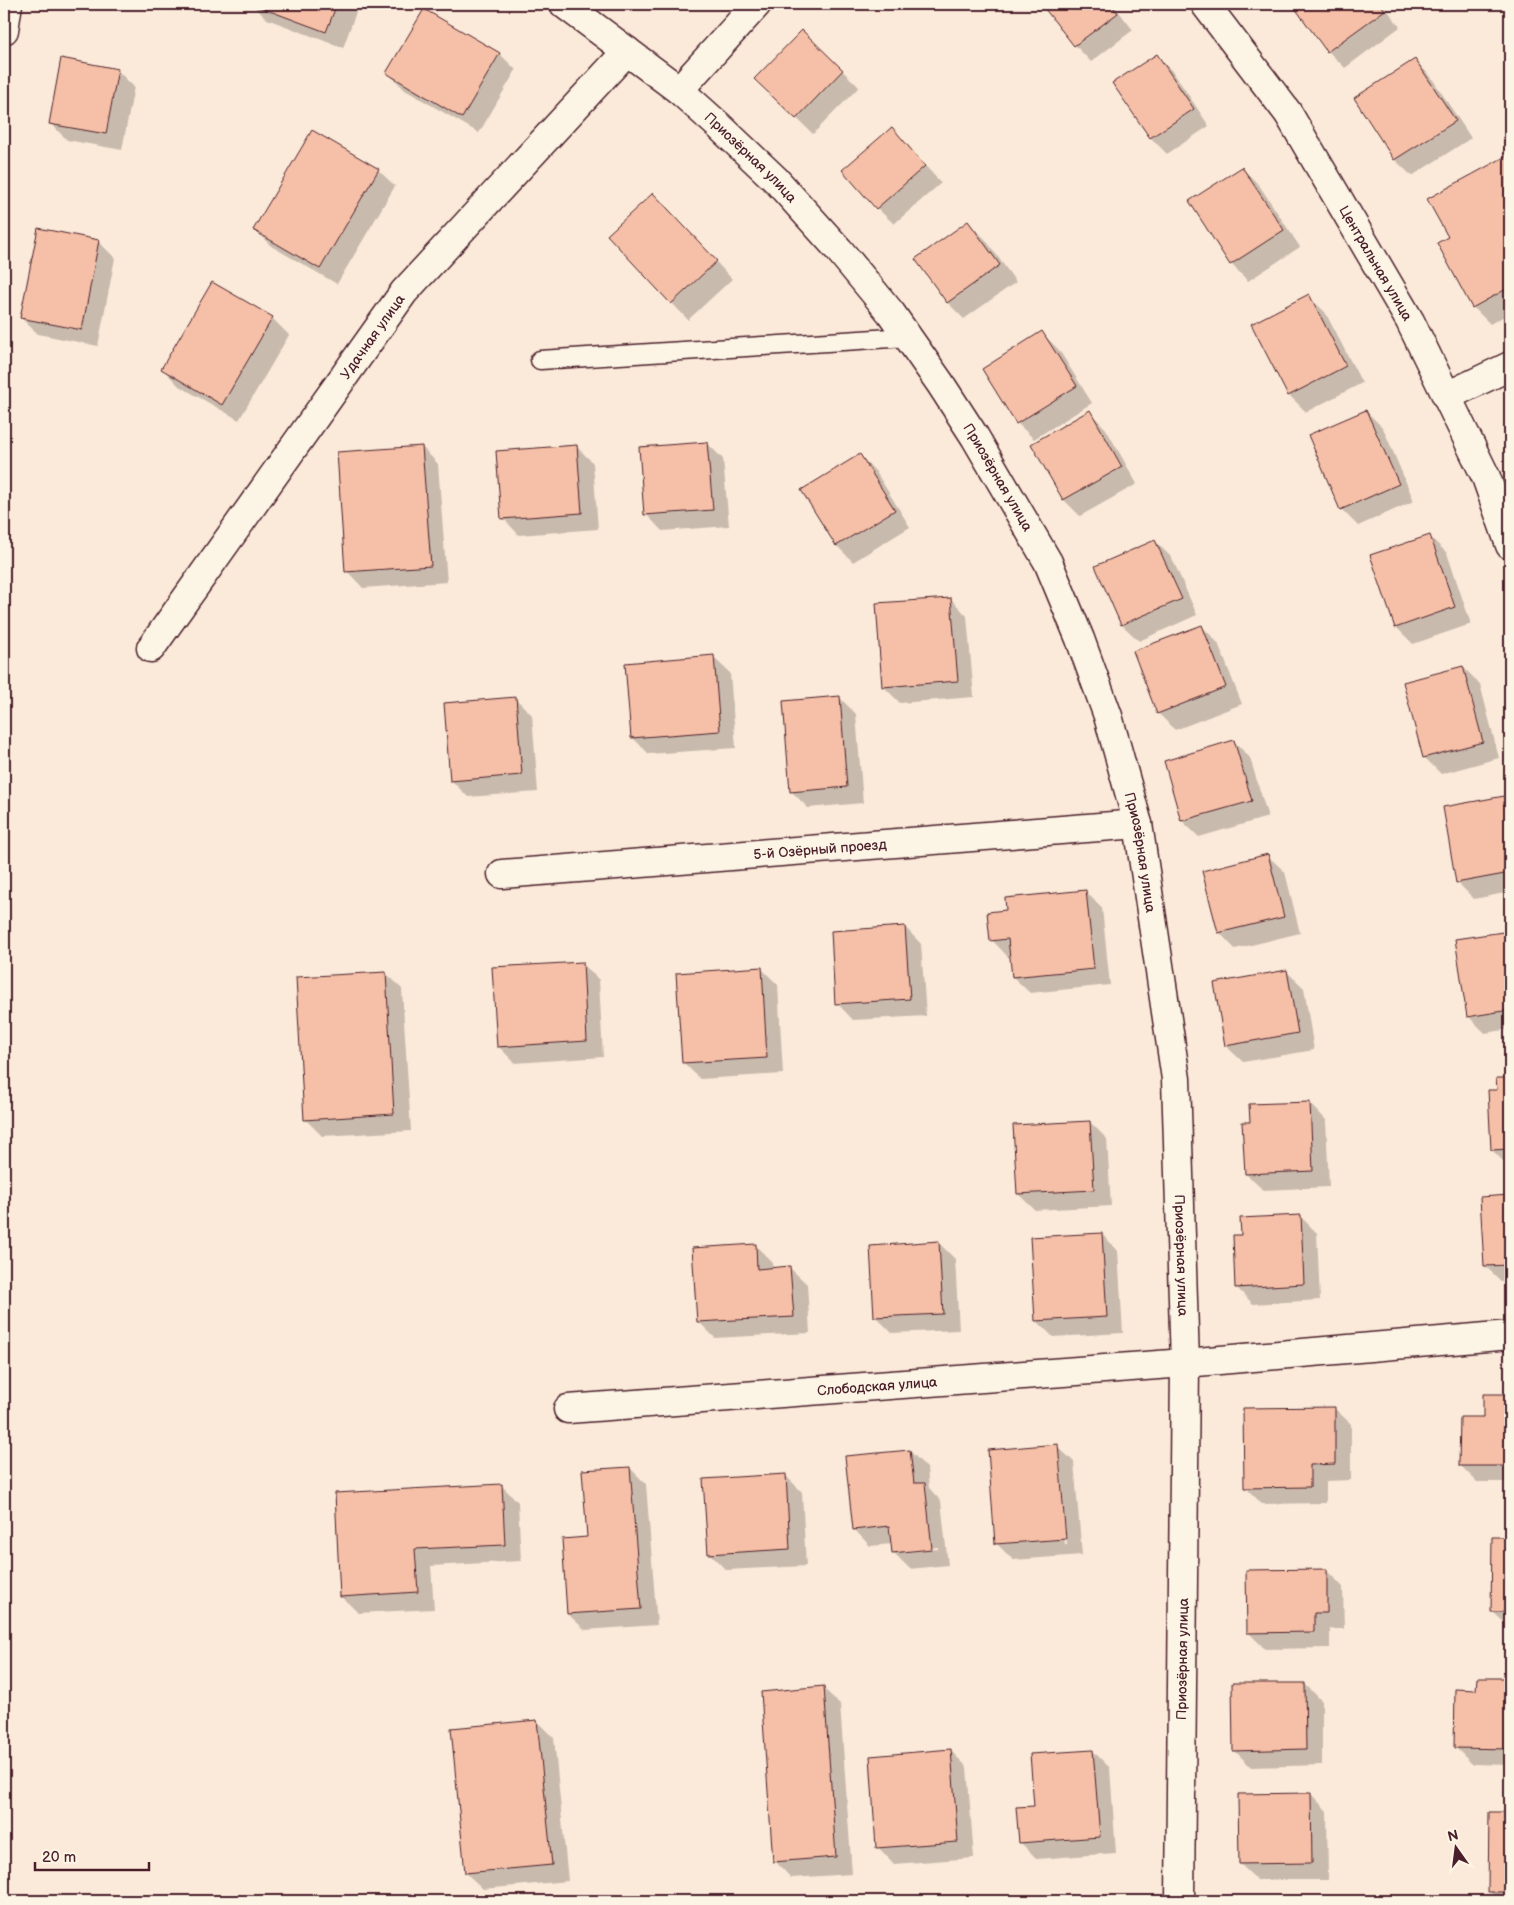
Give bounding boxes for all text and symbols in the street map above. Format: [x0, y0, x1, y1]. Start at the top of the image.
street label: Приозёрная улица [701, 109, 801, 207]
street label: Центральная улица [1335, 203, 1416, 325]
street label: Удачная улица [337, 291, 409, 382]
street label: Приозёрная улица [959, 420, 1037, 535]
street label: Приозёрная улица [1121, 790, 1159, 914]
street label: 5-й Озёрный проезд [753, 836, 888, 863]
street label: Приозёрная улица [1171, 1194, 1192, 1317]
street label: Слободская улица [816, 1373, 939, 1399]
street label: Приозёрная улица [1173, 1597, 1192, 1720]
north arrow [1432, 1822, 1482, 1872]
text: N [1446, 1826, 1460, 1845]
scale bar [35, 1840, 149, 1872]
text: 20 m [42, 1848, 76, 1867]

